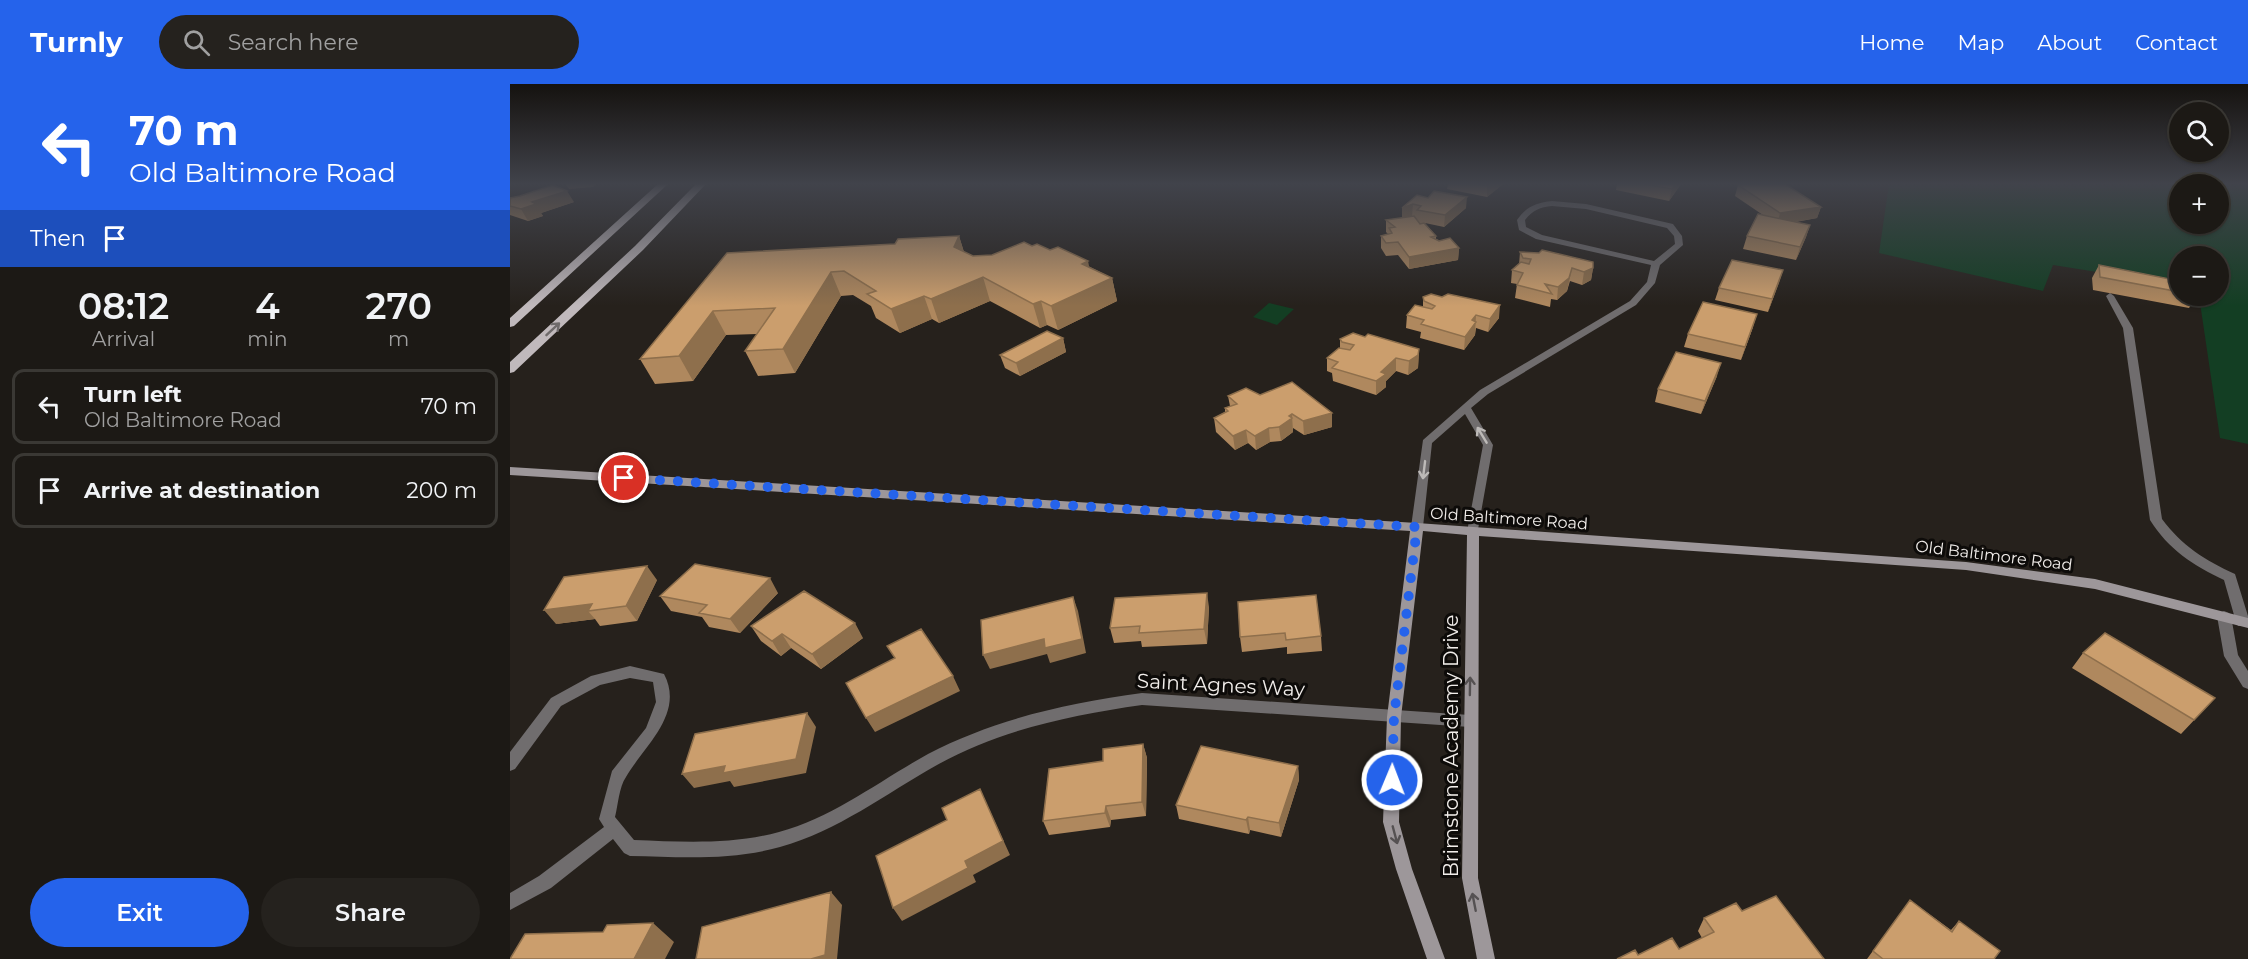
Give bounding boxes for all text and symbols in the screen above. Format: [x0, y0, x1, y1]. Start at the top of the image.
search box [159, 15, 579, 69]
text: Turnly [30, 25, 123, 59]
icon: search [180, 26, 213, 59]
text: Search here [228, 29, 359, 56]
text: Home [1859, 30, 1924, 55]
text: Map [1957, 30, 2004, 55]
text: About [2037, 30, 2102, 55]
text: Contact [2135, 30, 2218, 55]
map controls [2169, 102, 2229, 306]
button: search [2169, 102, 2229, 162]
text: 70 m [129, 104, 239, 156]
icon: left [30, 108, 108, 186]
text: Old Baltimore Road [129, 156, 396, 189]
button: + [2169, 174, 2229, 234]
icon: arrive [98, 222, 131, 255]
text: Then [30, 225, 86, 252]
button: − [2169, 246, 2229, 306]
text: 08:12 [78, 284, 169, 328]
text: 4 [255, 284, 280, 328]
text: 270 [366, 284, 432, 328]
one-way arrow [545, 322, 560, 336]
text: Arrival [92, 327, 155, 351]
text: min [247, 327, 287, 351]
text: m [388, 327, 409, 351]
text: Turn left [84, 381, 182, 408]
icon: left [33, 390, 66, 423]
text: 70 m [421, 393, 477, 420]
text: Old Baltimore Road [84, 408, 282, 432]
one-way arrow [1476, 427, 1488, 444]
pin [598, 452, 649, 503]
one-way arrow [1418, 459, 1429, 479]
icon: arrive [607, 461, 640, 494]
icon: arrive [33, 474, 66, 507]
text: Arrive at destination [84, 477, 320, 504]
text: 200 m [406, 477, 477, 504]
street label: Old Baltimore Road [1429, 504, 1589, 533]
street label: Old Baltimore Road [1914, 536, 2074, 575]
street label: Brimstone Academy Drive [1439, 615, 1463, 877]
street label: Saint Agnes Way [1136, 669, 1306, 701]
one-way arrow [1464, 677, 1476, 697]
position arrow [1360, 748, 1424, 812]
one-way arrow [1389, 826, 1401, 845]
button: Exit [30, 878, 249, 947]
button: Share [261, 878, 480, 947]
one-way arrow [1468, 892, 1479, 912]

